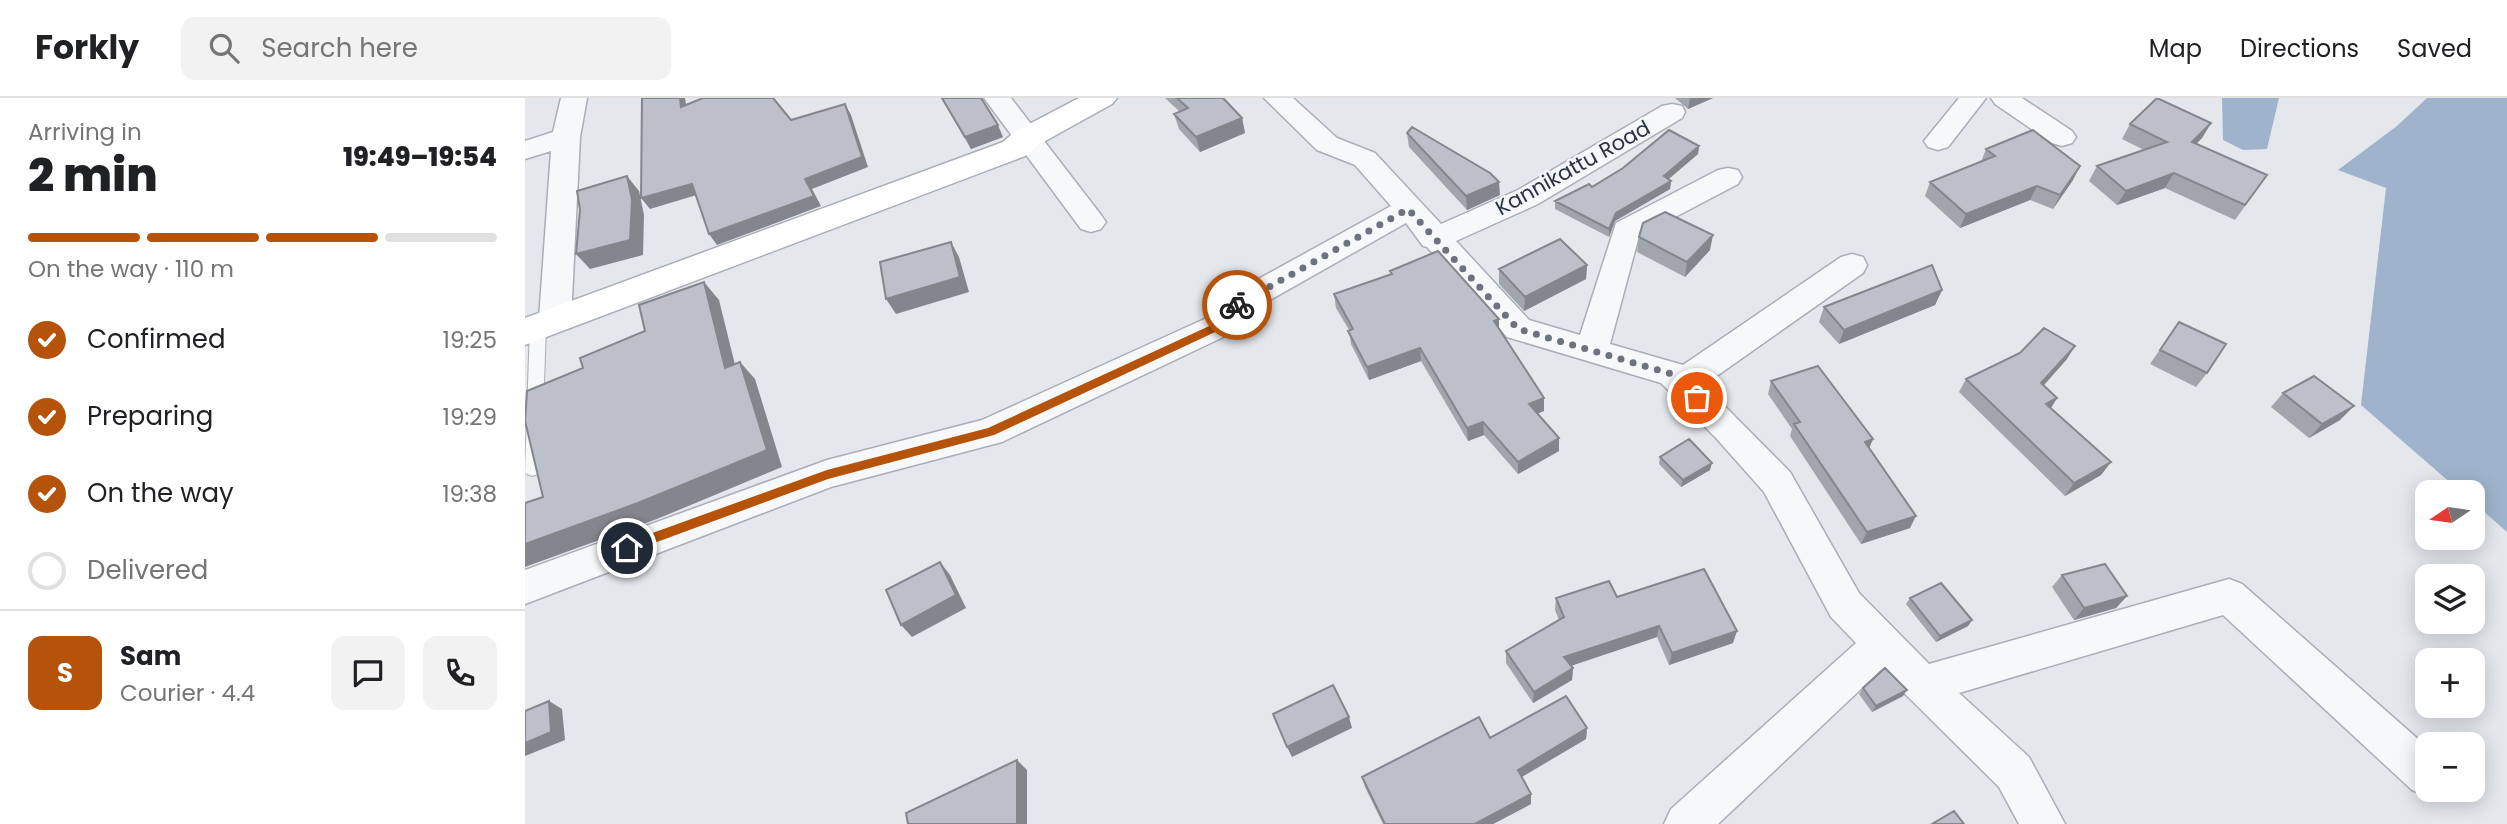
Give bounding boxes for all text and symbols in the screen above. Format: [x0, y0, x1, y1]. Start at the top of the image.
search box [181, 17, 671, 80]
text: Forkly [35, 24, 139, 71]
icon: search [205, 29, 243, 67]
text: Search here [261, 30, 418, 66]
text: Map [2149, 32, 2202, 65]
text: Directions [2240, 32, 2359, 65]
text: Saved [2397, 32, 2472, 65]
street label: Kannikattu Road [1490, 113, 1655, 222]
text: Arriving in [28, 116, 142, 148]
text: 19:49–19:54 [343, 139, 497, 175]
text: 2 min [28, 143, 158, 207]
text: On the way · 110 m [28, 253, 234, 285]
courier [1202, 270, 1272, 340]
icon: bike [1218, 286, 1256, 324]
icon: check [28, 321, 66, 359]
text: Confirmed [87, 321, 225, 357]
text: 19:25 [443, 324, 497, 356]
pin [1667, 368, 1727, 428]
icon: bag [1678, 379, 1716, 417]
icon: check [28, 398, 66, 436]
text: Preparing [87, 398, 213, 434]
text: 19:29 [443, 401, 497, 433]
icon: check [28, 475, 66, 513]
text: On the way [87, 475, 234, 511]
text: 19:38 [442, 478, 497, 510]
north arrow [2415, 480, 2485, 550]
map controls [2415, 480, 2485, 802]
pin [597, 518, 657, 578]
icon: home [608, 529, 646, 567]
text: Delivered [87, 552, 208, 588]
button: layers [2415, 564, 2485, 634]
button: chat [331, 636, 405, 710]
button: phone [423, 636, 497, 710]
text: Sam [120, 638, 181, 674]
button: + [2415, 648, 2485, 718]
text: S [57, 655, 73, 691]
text: Courier · 4.4 [120, 677, 255, 709]
button: − [2415, 732, 2485, 802]

